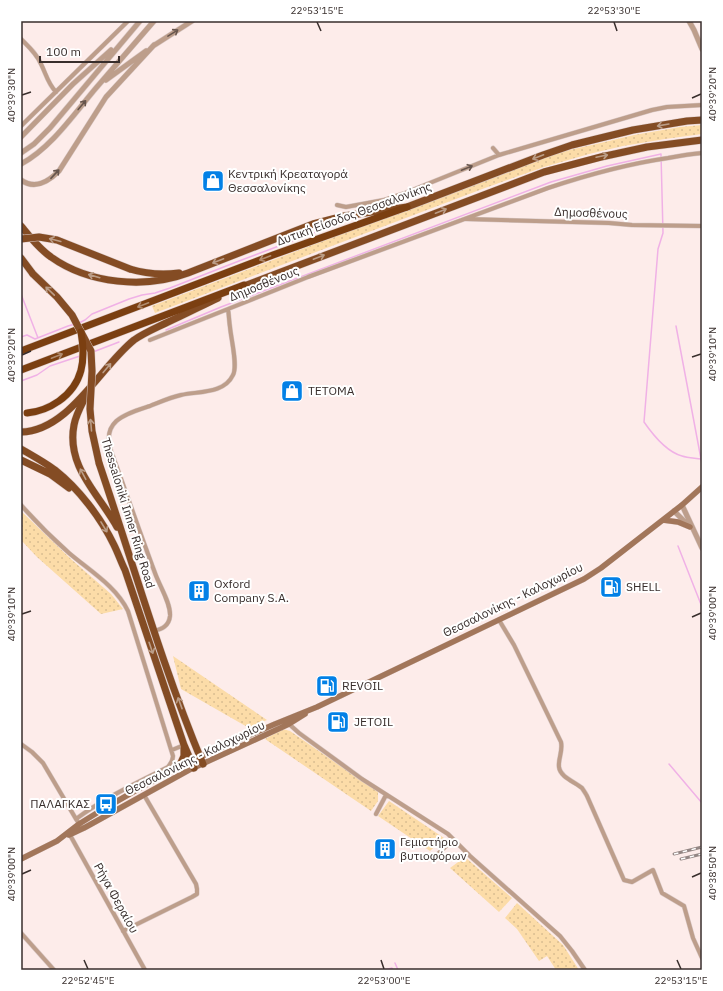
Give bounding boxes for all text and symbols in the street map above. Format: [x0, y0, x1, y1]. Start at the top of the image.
text: 22°53'15"E [290, 4, 344, 17]
text: 22°53'30"E [587, 4, 641, 17]
one-way arrow [167, 29, 178, 37]
scale bar [40, 38, 119, 64]
text: 100 m [46, 44, 81, 59]
text: 40°39'20"N [706, 67, 719, 121]
text: 40°39'30"N [5, 68, 18, 122]
one-way arrow [77, 99, 86, 110]
one-way arrow [657, 121, 670, 129]
one-way arrow [596, 152, 609, 160]
one-way arrow [531, 154, 544, 161]
one-way arrow [461, 164, 473, 172]
place label: Κεντρική Κρεαταγορά Θεσσαλονίκης [228, 166, 348, 195]
shop icon: Κεντρική Κρεαταγορά Θεσσαλονίκης [200, 168, 226, 194]
one-way arrow [50, 169, 60, 179]
street label: Δυτική Είσοδος Θεσσαλονίκης [274, 178, 434, 249]
street label: Δημοσθένους [554, 204, 628, 221]
one-way arrow [434, 206, 446, 214]
one-way arrow [48, 235, 61, 243]
one-way arrow [313, 252, 325, 260]
one-way arrow [259, 255, 271, 262]
one-way arrow [212, 257, 224, 265]
street label: Δημοσθένους [227, 263, 301, 304]
one-way arrow [88, 272, 101, 279]
one-way arrow [45, 286, 55, 296]
one-way arrow [138, 301, 150, 309]
text: 40°39'10"N [706, 327, 719, 381]
text: 40°39'20"N [5, 328, 18, 382]
one-way arrow [51, 352, 63, 360]
one-way arrow [102, 363, 111, 374]
shop icon: TETOMA [279, 378, 305, 404]
place label: TETOMA [308, 383, 355, 398]
one-way arrow [88, 419, 95, 432]
street label: Thessaloniki Inner Ring Road [98, 436, 159, 590]
one-way arrow [78, 469, 86, 481]
one-way arrow [100, 521, 108, 532]
street label: Θεσσαλονίκης - Καλοχωρίου [440, 559, 585, 640]
fuel station icon: SHELL [598, 574, 624, 600]
place label: Oxford Company S.A. [214, 576, 289, 605]
building icon: Oxford Company S.A. [186, 578, 212, 604]
place label: SHELL [626, 579, 660, 594]
text: 40°39'00"N [706, 586, 719, 640]
text: 40°39'10"N [5, 587, 18, 641]
one-way arrow [148, 641, 155, 654]
fuel station icon: REVOIL [314, 673, 340, 699]
place label: REVOIL [342, 678, 383, 693]
one-way arrow [175, 697, 183, 709]
fuel station icon: JETOIL [325, 709, 351, 735]
place label: JETOIL [354, 714, 393, 729]
street label: Θεσσαλονίκης - Καλοχωρίου [122, 717, 267, 798]
bus stop icon: ΠΑΛΑΓΚΑΣ [93, 791, 119, 817]
place label: ΠΑΛΑΓΚΑΣ [30, 796, 90, 811]
place label: Γεμιστήριο βυτιοφόρων [400, 834, 467, 863]
building icon: Γεμιστήριο βυτιοφόρων [372, 836, 398, 862]
text: 40°38'50"N [706, 846, 719, 900]
text: 40°39'00"N [5, 847, 18, 901]
street label: Ρήγα Φεραίου [91, 860, 142, 936]
text: 22°52'45"E [61, 974, 115, 987]
text: 22°53'00"E [357, 974, 411, 987]
text: 22°53'15"E [654, 974, 708, 987]

